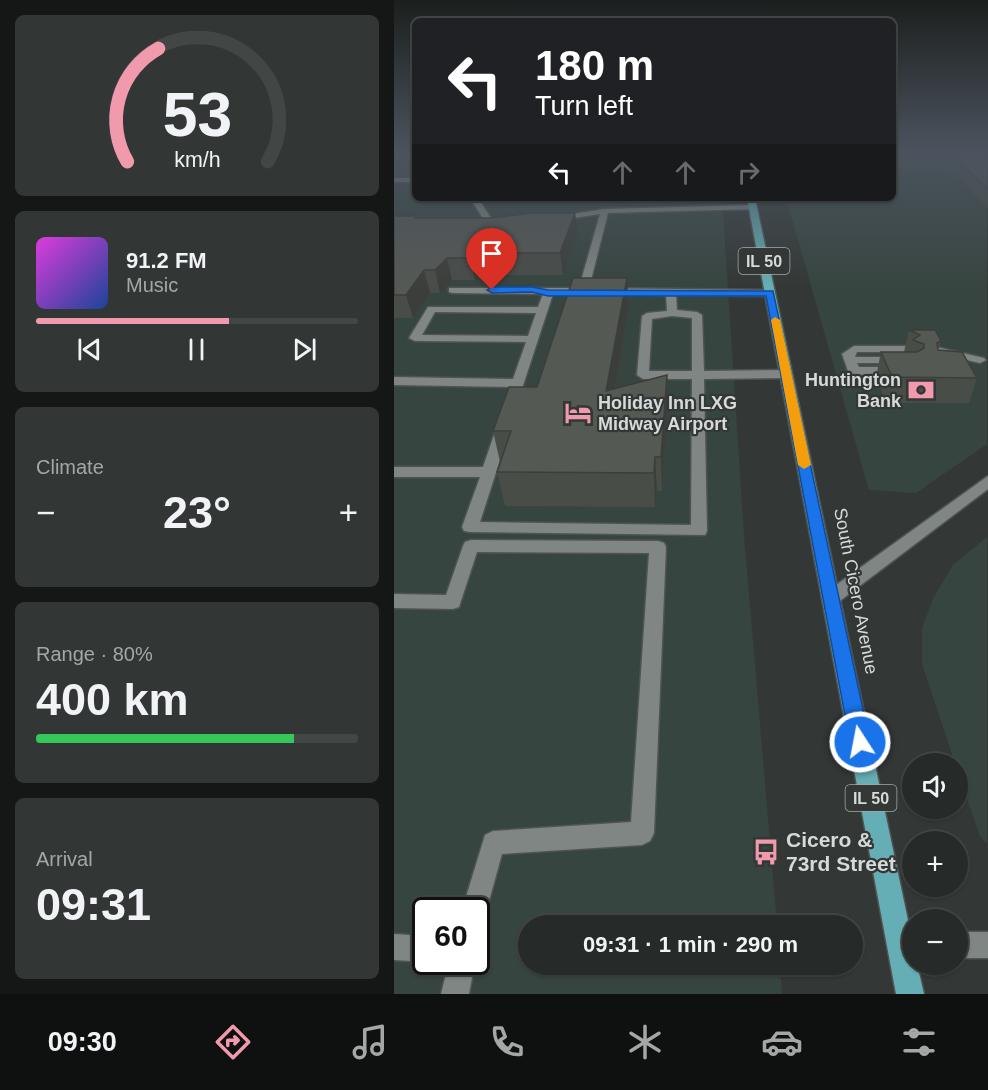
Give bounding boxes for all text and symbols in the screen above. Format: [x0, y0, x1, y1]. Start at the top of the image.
icon: left [436, 42, 514, 120]
text: 180 m [535, 42, 654, 89]
text: 53 [162, 81, 232, 150]
text: Turn left [535, 91, 633, 121]
text: km/h [174, 149, 220, 173]
icon: left [543, 156, 576, 189]
icon: ahead [606, 156, 639, 189]
icon: ahead [669, 156, 702, 189]
icon: right [732, 156, 765, 189]
pin [466, 228, 517, 290]
icon: arrive [475, 237, 508, 270]
text: 91.2 FM [126, 248, 207, 273]
road number: IL 50 [738, 248, 789, 274]
text: Music [126, 274, 178, 296]
icon: previous [73, 333, 106, 366]
icon: pause [180, 333, 213, 366]
icon: next [288, 333, 321, 366]
place label: Huntington Bank [805, 370, 902, 411]
bank icon: Huntington Bank [906, 375, 936, 405]
place label: Holiday Inn LXG Midway Airport [598, 393, 737, 434]
hotel icon: Holiday Inn LXG Midway Airport [563, 398, 593, 428]
text: Climate [36, 456, 104, 478]
text: 23° [163, 487, 231, 538]
text: − [36, 494, 55, 531]
text: + [339, 494, 358, 531]
street label: South Cicero Avenue [830, 506, 882, 676]
text: Range · 80% [36, 643, 153, 665]
text: 400 km [36, 674, 189, 725]
position arrow [828, 710, 892, 774]
map controls [902, 753, 968, 975]
button: sound [902, 753, 968, 819]
road number: IL 50 [846, 785, 896, 811]
place label: Cicero & 73rd Street [786, 828, 896, 875]
button: + [902, 831, 968, 897]
bus stop icon: Cicero & 73rd Street [751, 837, 781, 867]
text: Arrival [36, 848, 93, 870]
text: 09:31 [36, 879, 151, 930]
speed limit sign: 60 [412, 897, 490, 975]
button: − [902, 909, 968, 975]
text: 09:31 · 1 min · 290 m [583, 932, 798, 957]
icon: directions [212, 1021, 254, 1063]
icon: music [349, 1021, 391, 1063]
icon: phone [486, 1021, 528, 1063]
icon: climate [624, 1021, 666, 1063]
icon: car [761, 1021, 803, 1063]
icon: filters [898, 1021, 940, 1063]
text: 09:30 [48, 1027, 117, 1057]

